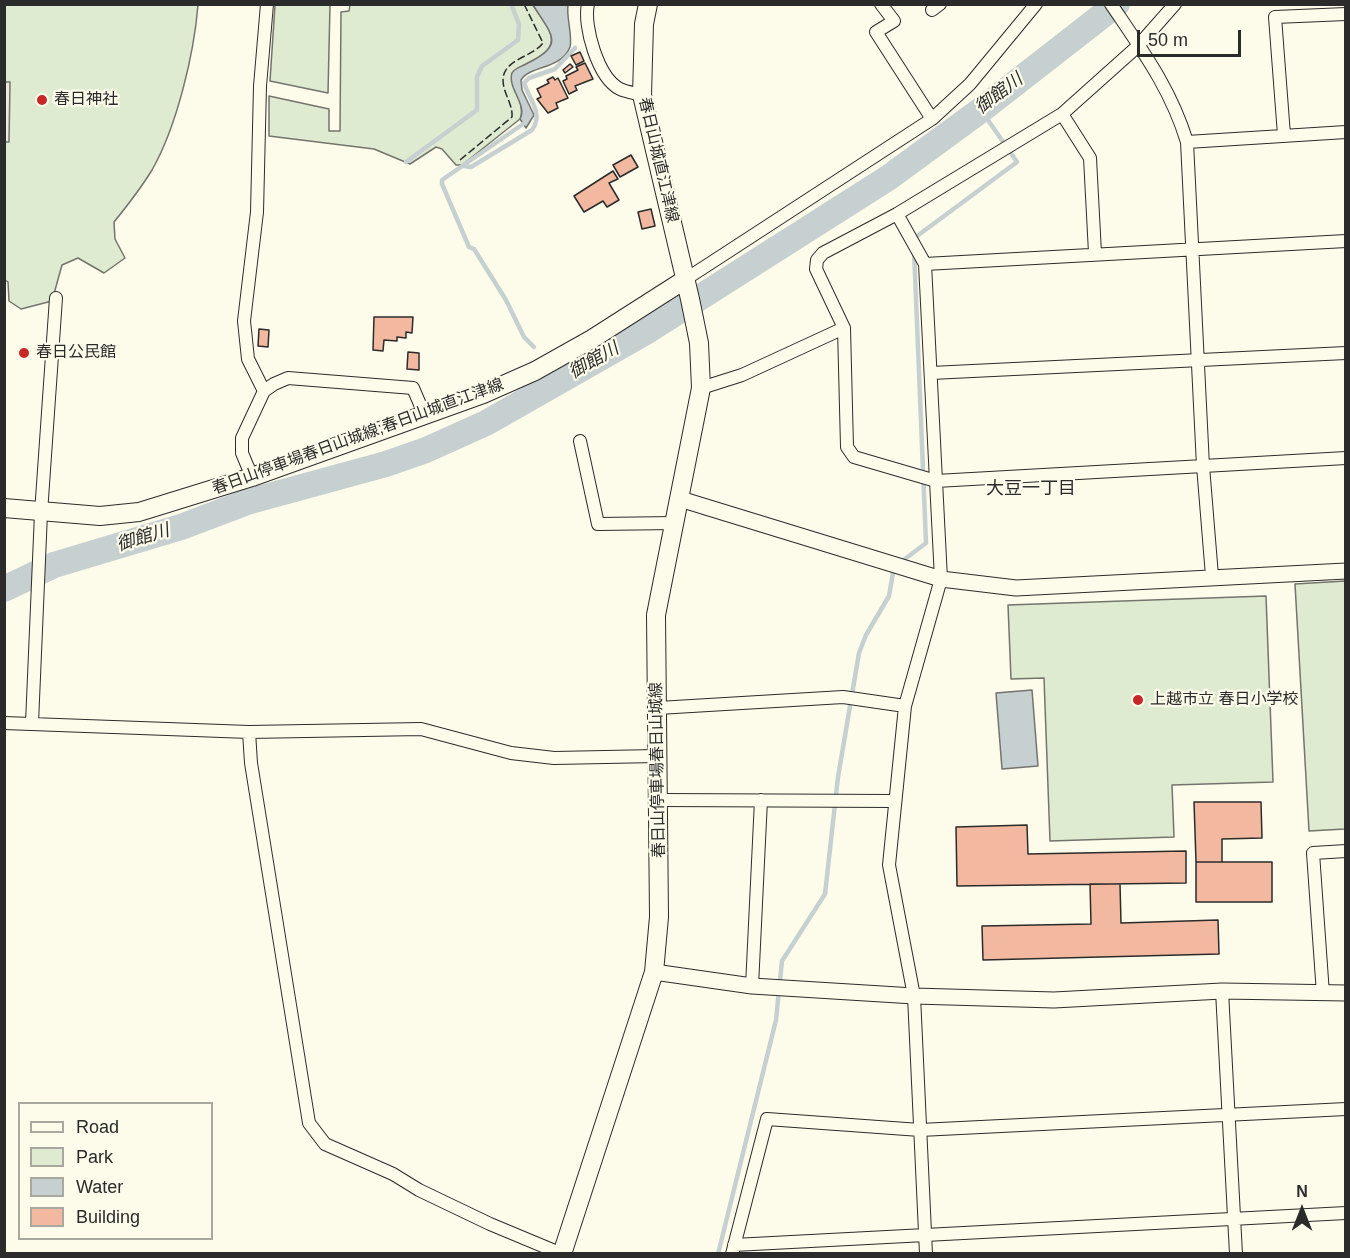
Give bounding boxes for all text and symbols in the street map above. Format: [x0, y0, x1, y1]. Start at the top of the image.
scale bar [1140, 18, 1244, 56]
text: 50 m [1148, 30, 1188, 50]
water label: 御館川 [971, 69, 1027, 119]
place label: 春日神社 [54, 90, 118, 110]
marker: 春日神社 [35, 93, 49, 107]
street label: 春日山城直江津線 [634, 95, 682, 225]
water label: 御館川 [565, 338, 623, 384]
place label: 春日公民館 [36, 343, 116, 363]
marker: 春日公民館 [17, 346, 31, 360]
street label: 春日山停車場春日山城線;春日山城直江津線 [210, 375, 506, 499]
district label: 大豆一丁目 [986, 478, 1076, 500]
water label: 御館川 [114, 520, 172, 556]
street label: 春日山停車場春日山城線 [647, 682, 669, 858]
place label: 上越市立 春日小学校 [1150, 690, 1298, 710]
marker: 上越市立 春日小学校 [1131, 693, 1145, 707]
legend [18, 1102, 213, 1240]
text: Road [76, 1117, 119, 1137]
text: Park [76, 1147, 113, 1167]
text: Water [76, 1177, 123, 1197]
north arrow [1272, 1180, 1332, 1240]
text: N [1296, 1183, 1308, 1200]
text: Building [76, 1207, 140, 1227]

